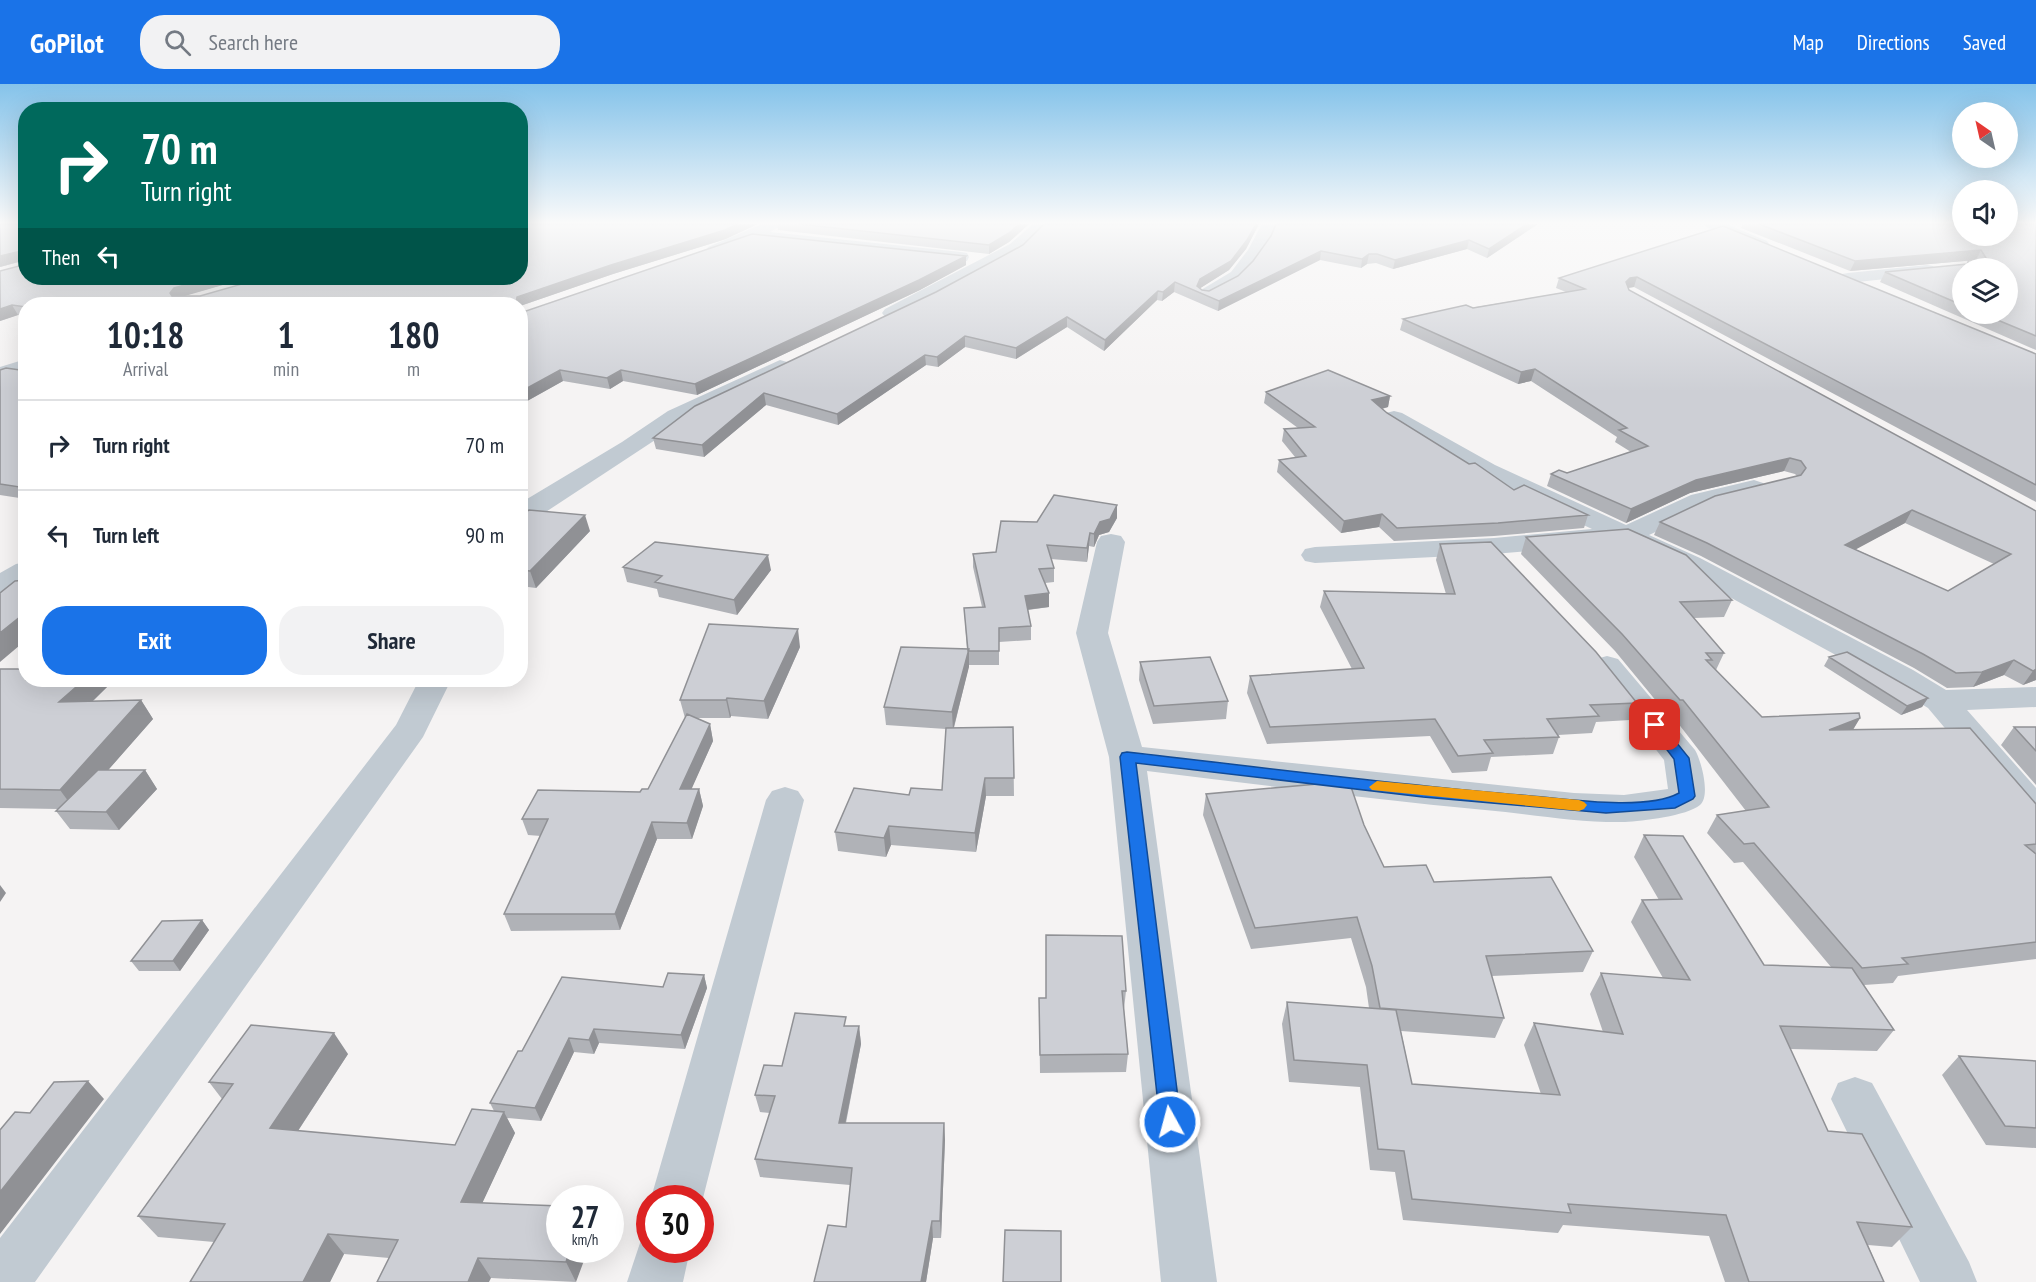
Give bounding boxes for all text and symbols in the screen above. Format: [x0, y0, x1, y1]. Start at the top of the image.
search box [140, 15, 560, 69]
text: GoPilot [30, 24, 104, 61]
icon: search [161, 26, 194, 59]
text: Search here [209, 28, 298, 56]
text: Map [1793, 29, 1824, 56]
text: Directions [1857, 29, 1930, 56]
text: Saved [1963, 29, 2006, 56]
north arrow [1952, 102, 2018, 168]
map controls [1952, 102, 2018, 324]
text: 70 m [141, 121, 218, 176]
icon: right [42, 126, 120, 204]
text: Turn right [141, 174, 232, 208]
button: sound [1952, 180, 2018, 246]
icon: left [92, 240, 125, 273]
text: Then [42, 243, 80, 271]
button: layers [1952, 258, 2018, 324]
text: 10:18 [107, 311, 184, 358]
text: 1 [277, 311, 295, 358]
text: 180 [388, 311, 439, 358]
text: Arrival [123, 356, 168, 382]
text: min [273, 356, 299, 382]
text: m [407, 356, 420, 382]
icon: right [42, 429, 75, 462]
text: Turn right [93, 431, 170, 459]
text: 70 m [465, 431, 504, 459]
icon: left [42, 519, 75, 552]
text: Turn left [93, 521, 159, 549]
text: 90 m [465, 521, 504, 549]
button: Exit [42, 606, 267, 675]
button: Share [279, 606, 504, 675]
pin [1629, 699, 1680, 750]
icon: arrive [1638, 708, 1671, 741]
position arrow [1138, 1090, 1202, 1154]
speed limit sign: 30 [636, 1185, 714, 1263]
text: 27 [571, 1197, 599, 1236]
text: km/h [572, 1230, 598, 1249]

